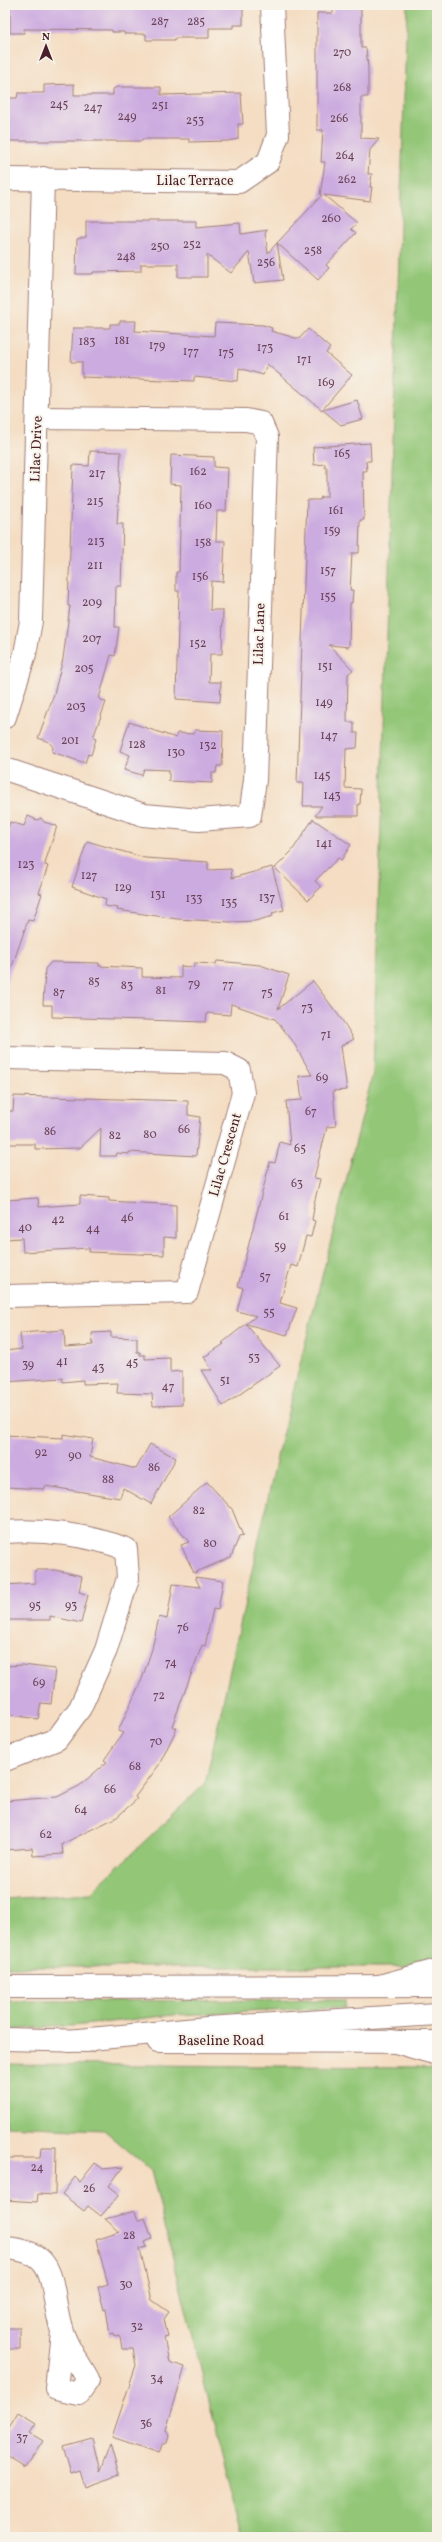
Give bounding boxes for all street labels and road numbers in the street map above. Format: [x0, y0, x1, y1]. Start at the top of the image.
street label: Lilac Terrace [156, 172, 234, 191]
street label: Lilac Drive [26, 415, 48, 483]
street label: Lilac Lane [249, 602, 271, 665]
street label: Lilac Crescent [205, 1111, 247, 1199]
street label: Baseline Road [178, 2032, 264, 2051]

